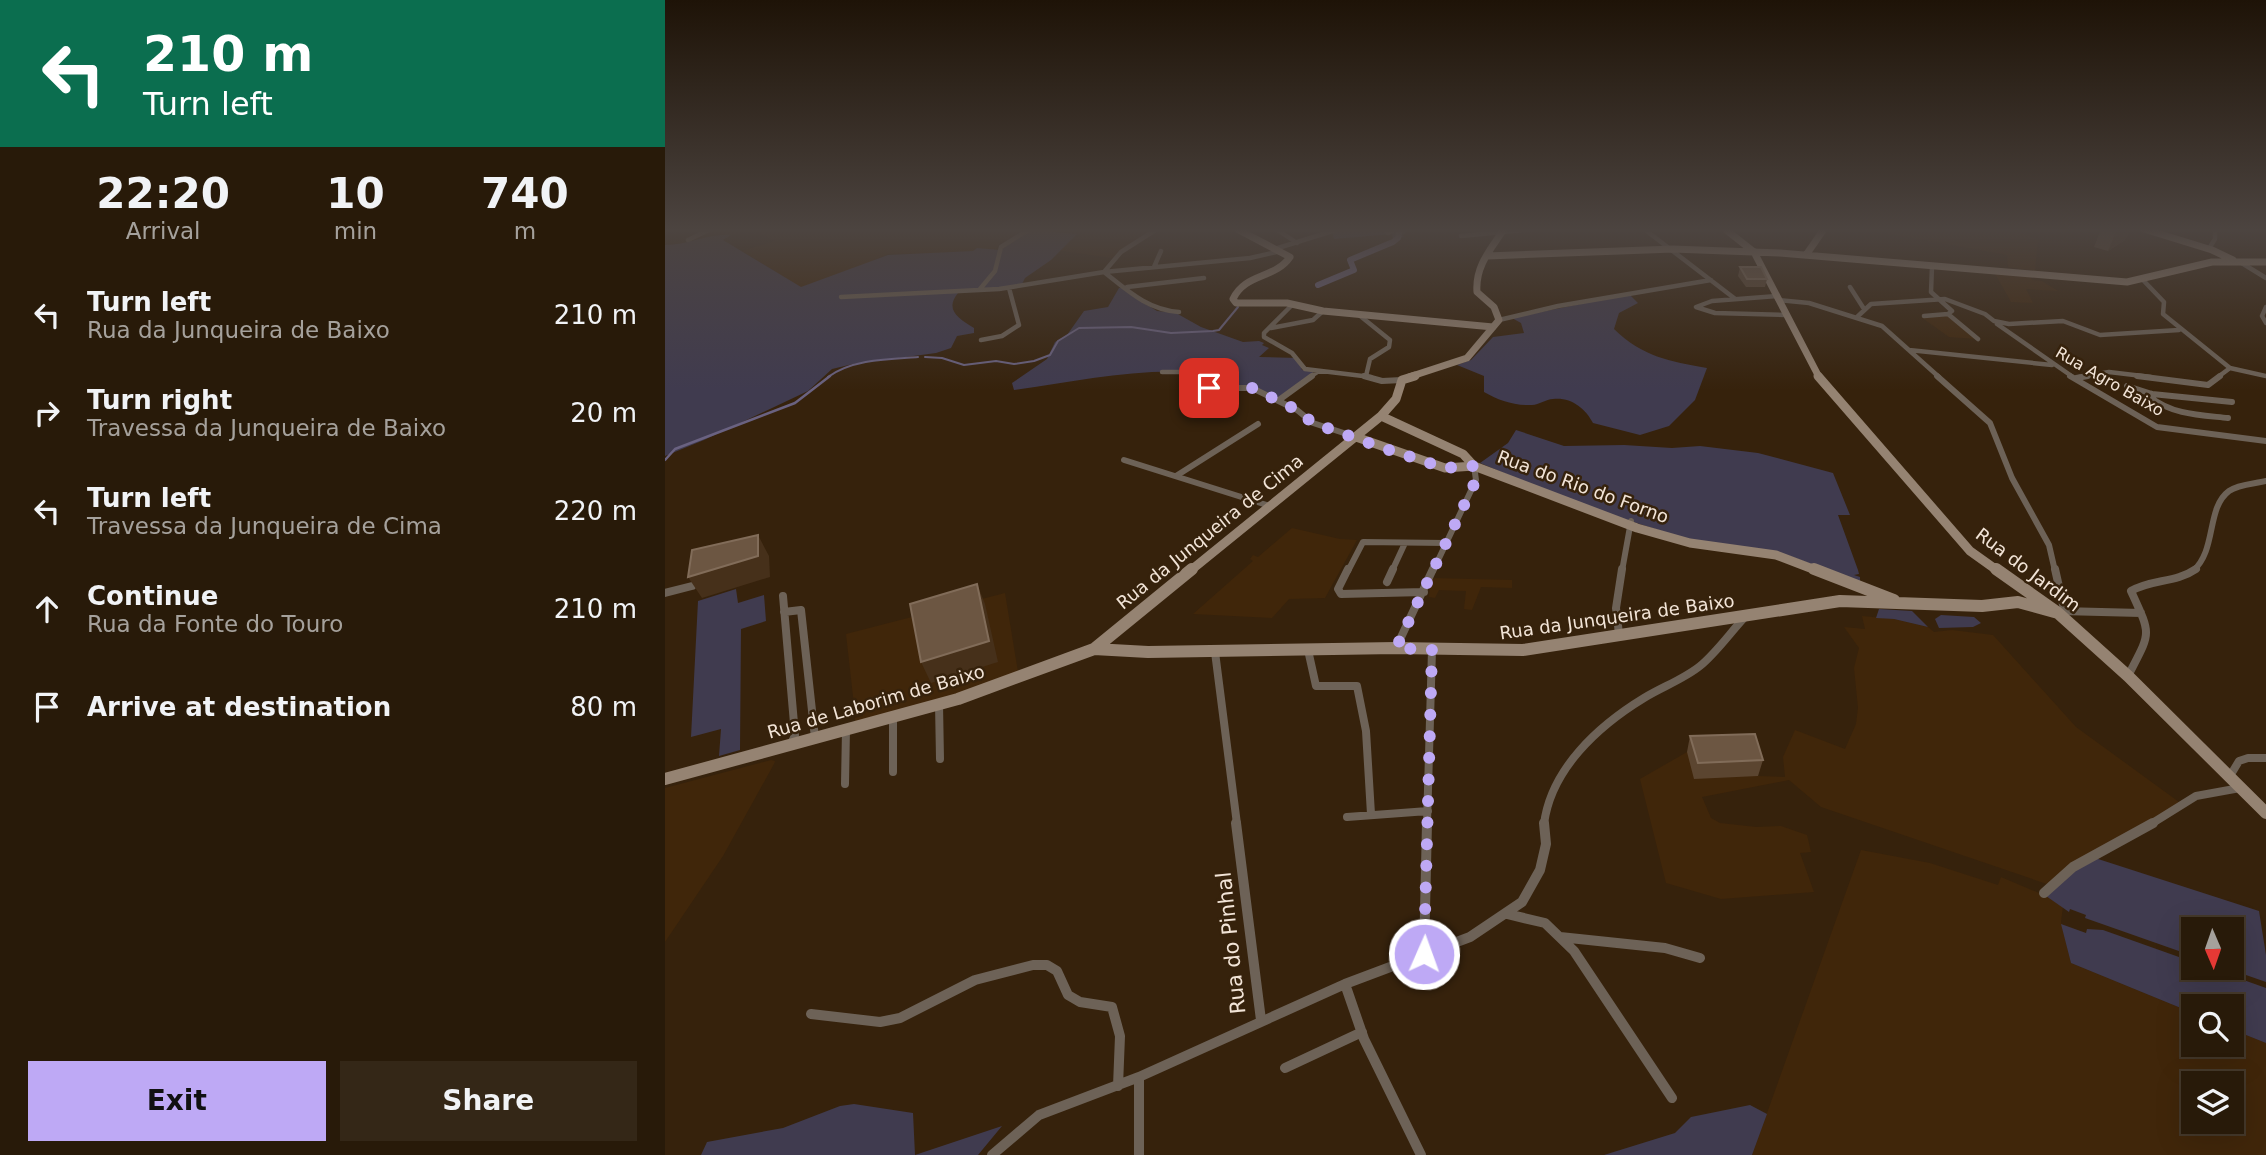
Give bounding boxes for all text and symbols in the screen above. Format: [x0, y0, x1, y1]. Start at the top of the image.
text: 210 m [143, 26, 313, 83]
icon: left [28, 28, 119, 119]
text: Turn left [143, 85, 273, 123]
text: 22:20 [96, 169, 230, 218]
text: 10 [326, 169, 385, 218]
text: 740 [481, 169, 569, 218]
text: Arrival [126, 218, 201, 244]
text: min [334, 218, 377, 244]
text: m [514, 218, 536, 244]
text: Turn left [87, 287, 211, 317]
icon: left [28, 296, 66, 334]
text: 210 m [554, 300, 637, 330]
text: Rua da Junqueira de Baixo [87, 317, 390, 343]
street label: Rua Agro Baixo [2052, 343, 2167, 420]
pin [1179, 358, 1239, 418]
icon: arrive [1190, 369, 1228, 407]
text: Turn right [87, 385, 232, 415]
icon: right [28, 394, 66, 432]
text: 20 m [570, 398, 637, 428]
text: Travessa da Junqueira de Baixo [87, 415, 446, 441]
street label: Rua do Rio do Forno [1495, 446, 1672, 527]
street label: Rua da Junqueira de Cima [1112, 450, 1307, 613]
text: Turn left [87, 483, 211, 513]
icon: left [28, 492, 66, 530]
text: 220 m [554, 496, 637, 526]
text: Travessa da Junqueira de Cima [87, 513, 442, 539]
street label: Rua do Jardim [1972, 523, 2085, 616]
text: Continue [87, 581, 218, 611]
icon: ahead [28, 590, 66, 628]
street label: Rua da Junqueira de Baixo [1498, 590, 1736, 643]
text: 210 m [554, 594, 637, 624]
text: Rua da Fonte do Touro [87, 611, 343, 637]
street label: Rua de Laborim de Baixo [765, 660, 987, 743]
icon: arrive [28, 688, 66, 726]
text: Arrive at destination [87, 692, 391, 722]
text: 80 m [570, 692, 637, 722]
street label: Rua do Pinhal [1212, 871, 1250, 1015]
position arrow [1387, 917, 1461, 991]
north arrow [2181, 917, 2243, 980]
map controls [2181, 917, 2244, 1134]
button: search [2181, 994, 2244, 1057]
button: Exit [28, 1061, 326, 1141]
button: Share [340, 1061, 637, 1141]
button: layers [2181, 1071, 2244, 1134]

